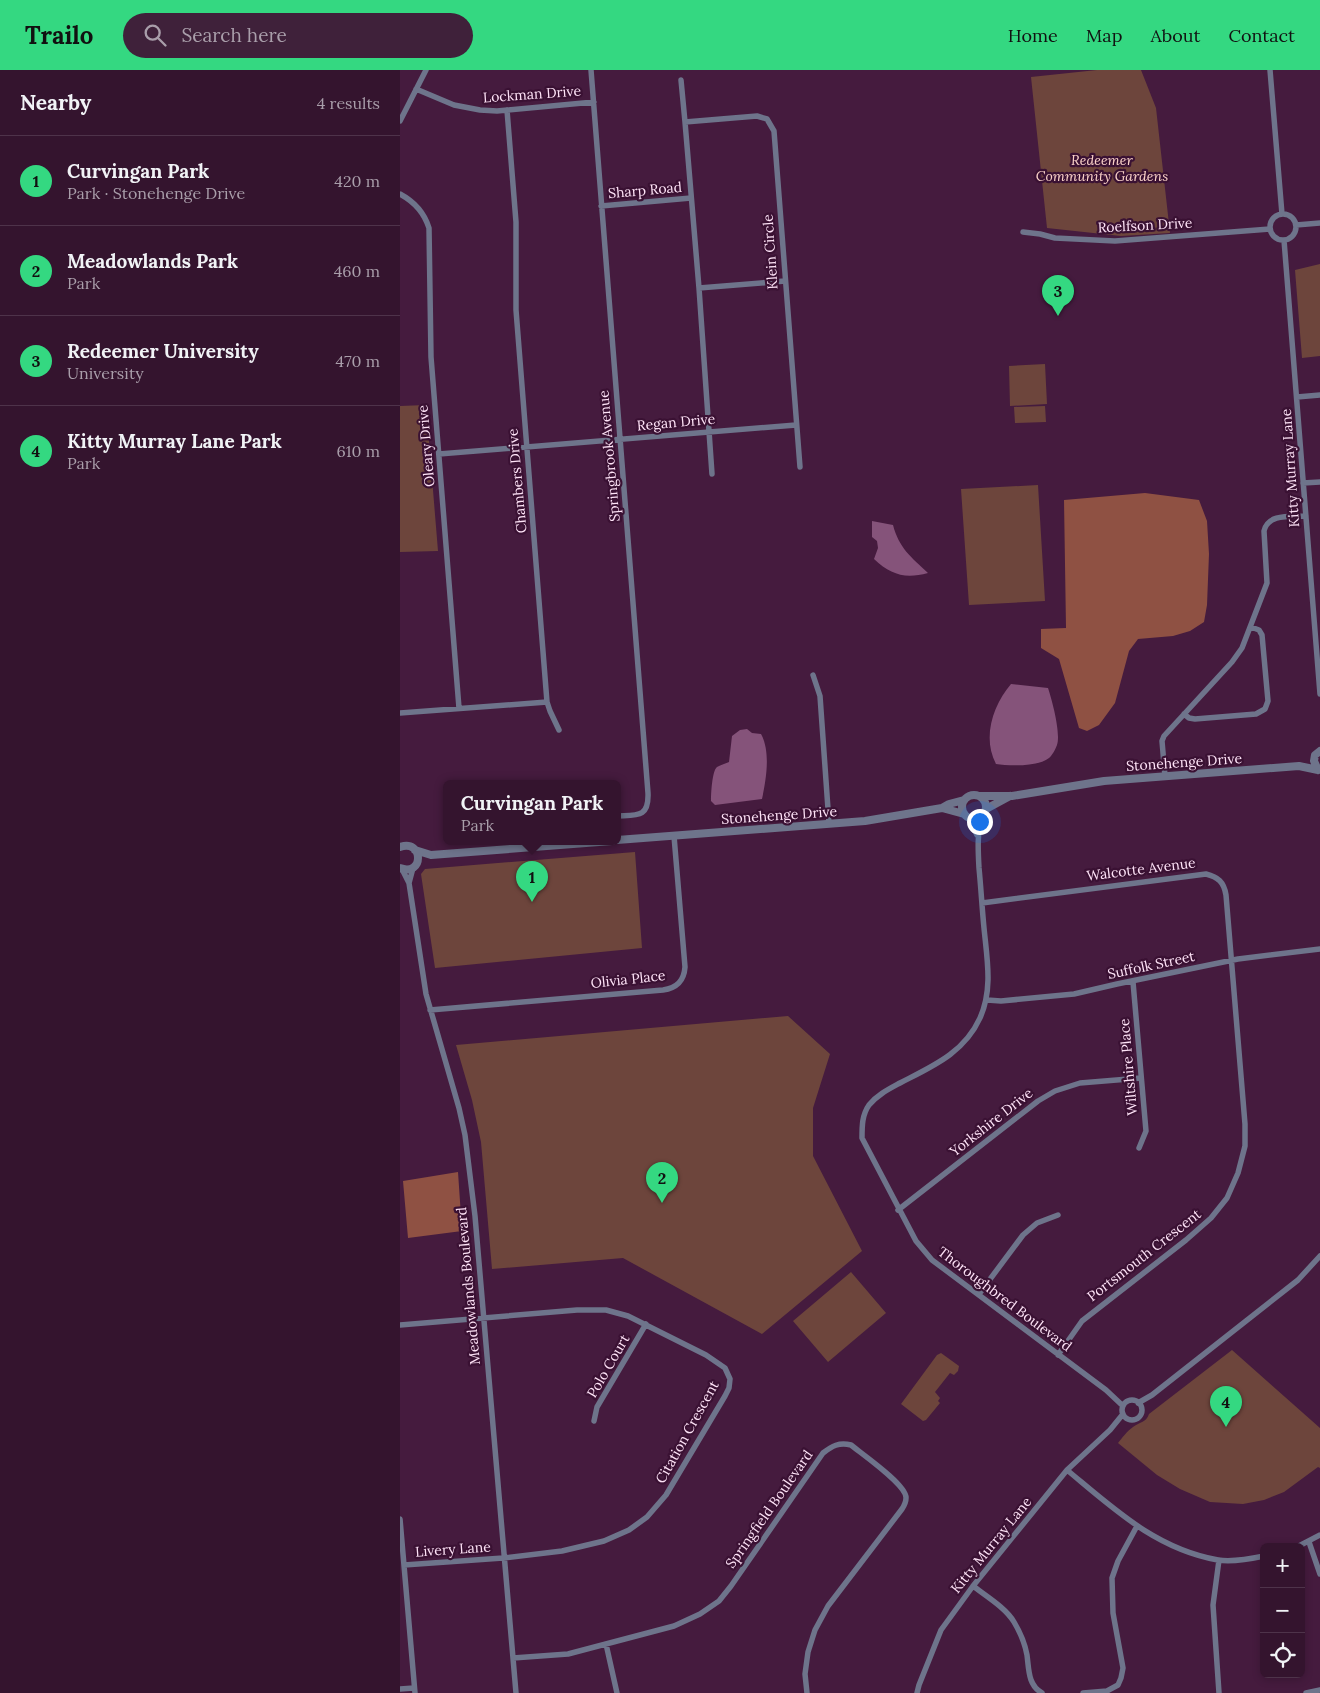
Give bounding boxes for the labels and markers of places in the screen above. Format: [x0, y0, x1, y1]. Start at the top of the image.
pin: 3 [1042, 275, 1074, 316]
pin: 1 [516, 861, 548, 902]
pin: 2 [646, 1162, 678, 1203]
pin: 4 [1210, 1386, 1242, 1427]

